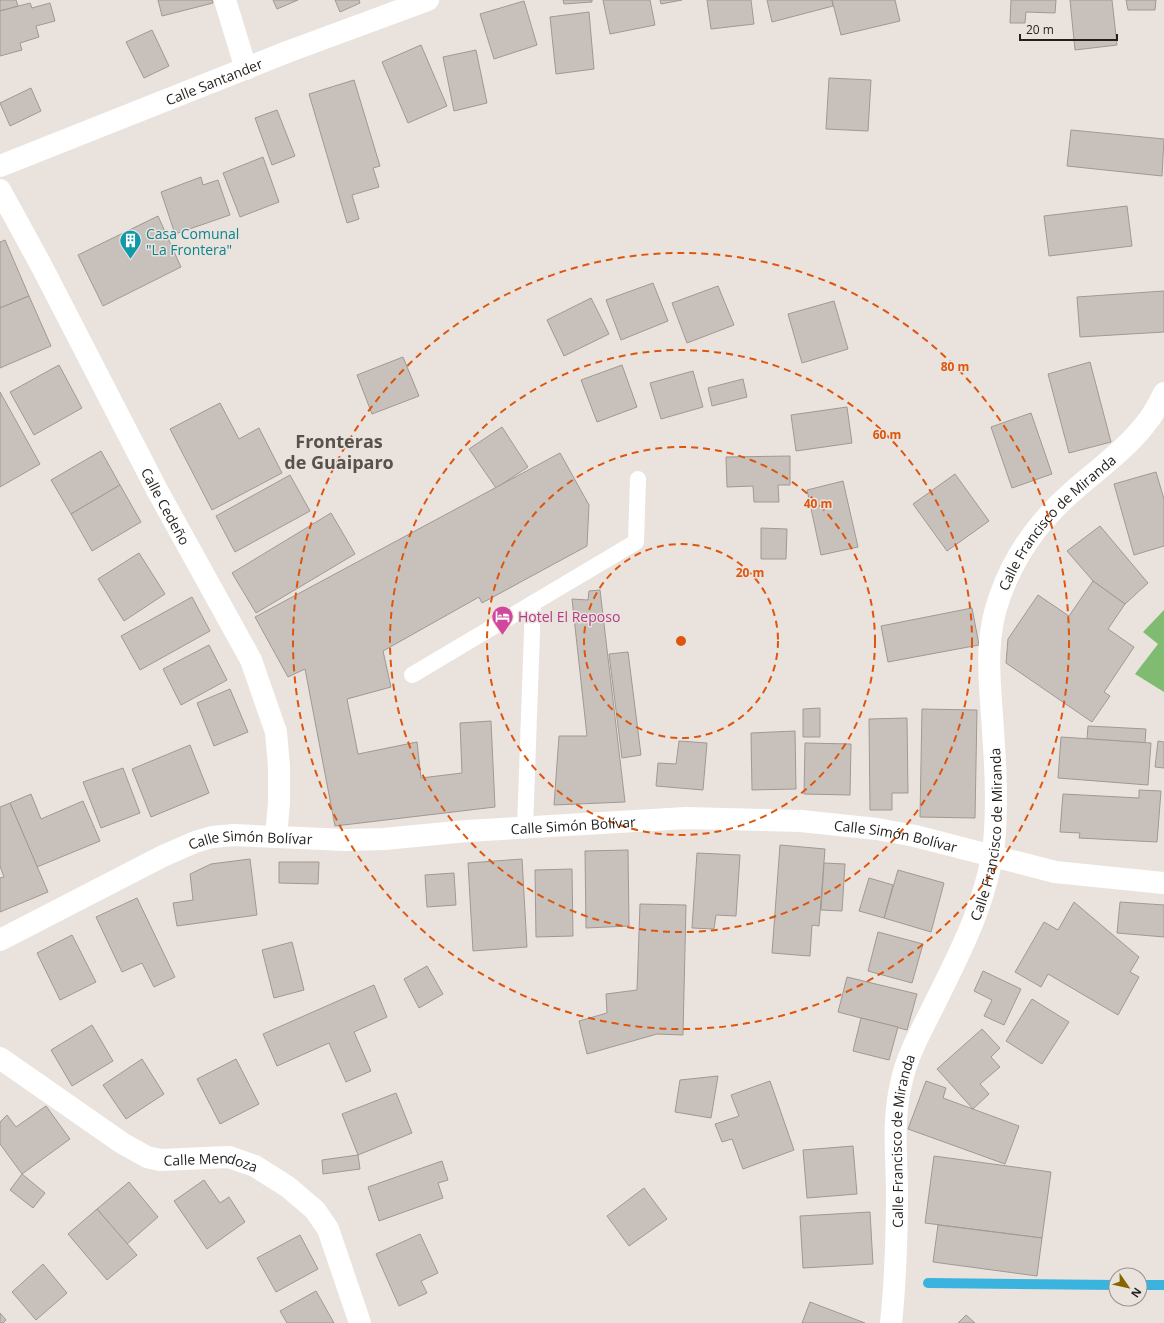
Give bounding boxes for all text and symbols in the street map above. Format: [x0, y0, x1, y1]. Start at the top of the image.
scale bar [1020, 16, 1117, 42]
text: 20 m [1026, 21, 1054, 38]
street label: Calle Santander [162, 53, 265, 109]
place label: Casa Comunal "La Frontera" [146, 224, 239, 259]
building icon: Casa Comunal "La Frontera" [117, 228, 143, 261]
text: 80 m [941, 358, 969, 375]
text: 60 m [873, 426, 901, 443]
district label: Fronteras de Guaiparo [284, 429, 394, 474]
street label: Calle Francisco de Miranda [994, 450, 1120, 593]
street label: Calle Cedeño [137, 464, 195, 548]
text: 40 m [804, 495, 832, 512]
text: 20 m [736, 564, 764, 581]
hotel icon: Hotel El Reposo [490, 603, 516, 636]
place label: Hotel El Reposo [518, 607, 620, 626]
centre of rings [674, 634, 688, 648]
street label: Calle Francisco de Miranda [965, 747, 1005, 923]
street label: Calle Simón Bolívar [510, 811, 636, 838]
street label: Calle Simón Bolívar [833, 815, 960, 856]
street label: Calle Simón Bolívar [185, 825, 313, 853]
street label: Calle Francisco de Miranda [886, 1051, 919, 1228]
street label: Calle Mendoza [163, 1148, 261, 1176]
north arrow [1108, 1267, 1148, 1307]
text: N [1128, 1285, 1145, 1301]

